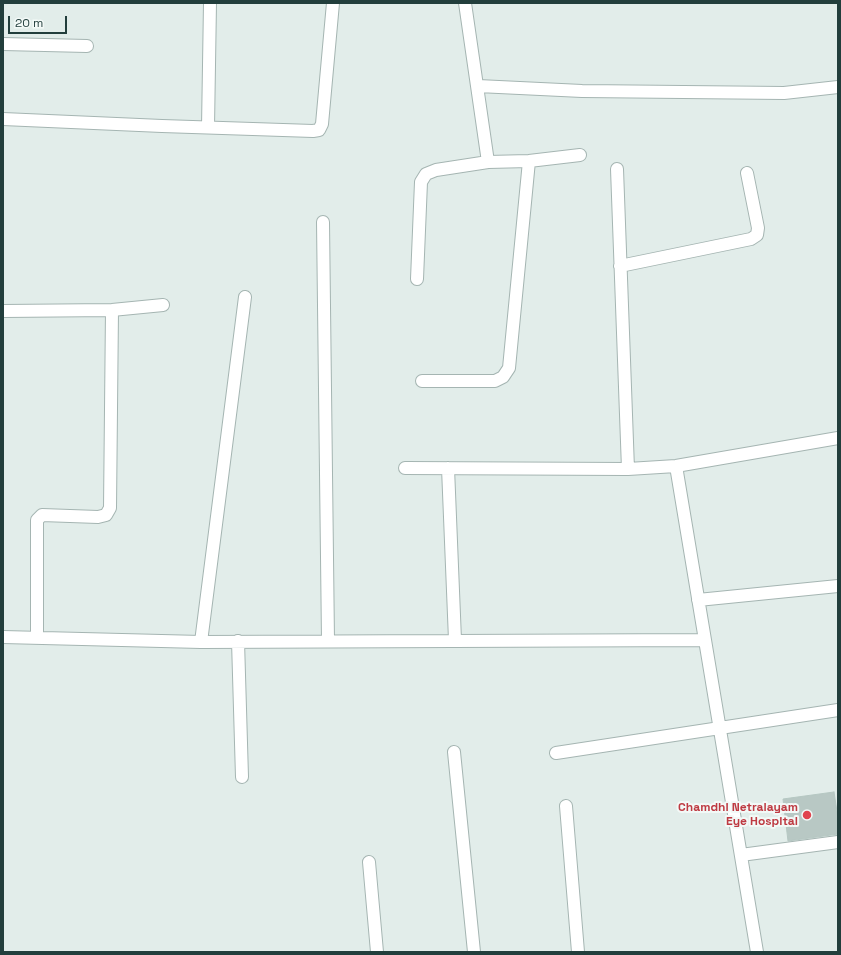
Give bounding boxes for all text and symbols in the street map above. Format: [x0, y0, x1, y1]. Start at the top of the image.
scale bar [10, 8, 69, 34]
text: 20 m [15, 15, 43, 31]
place label: Chamdhi Netralayam Eye Hospital [678, 801, 798, 829]
marker: Chamdhi Netralayam Eye Hospital [801, 809, 813, 821]

